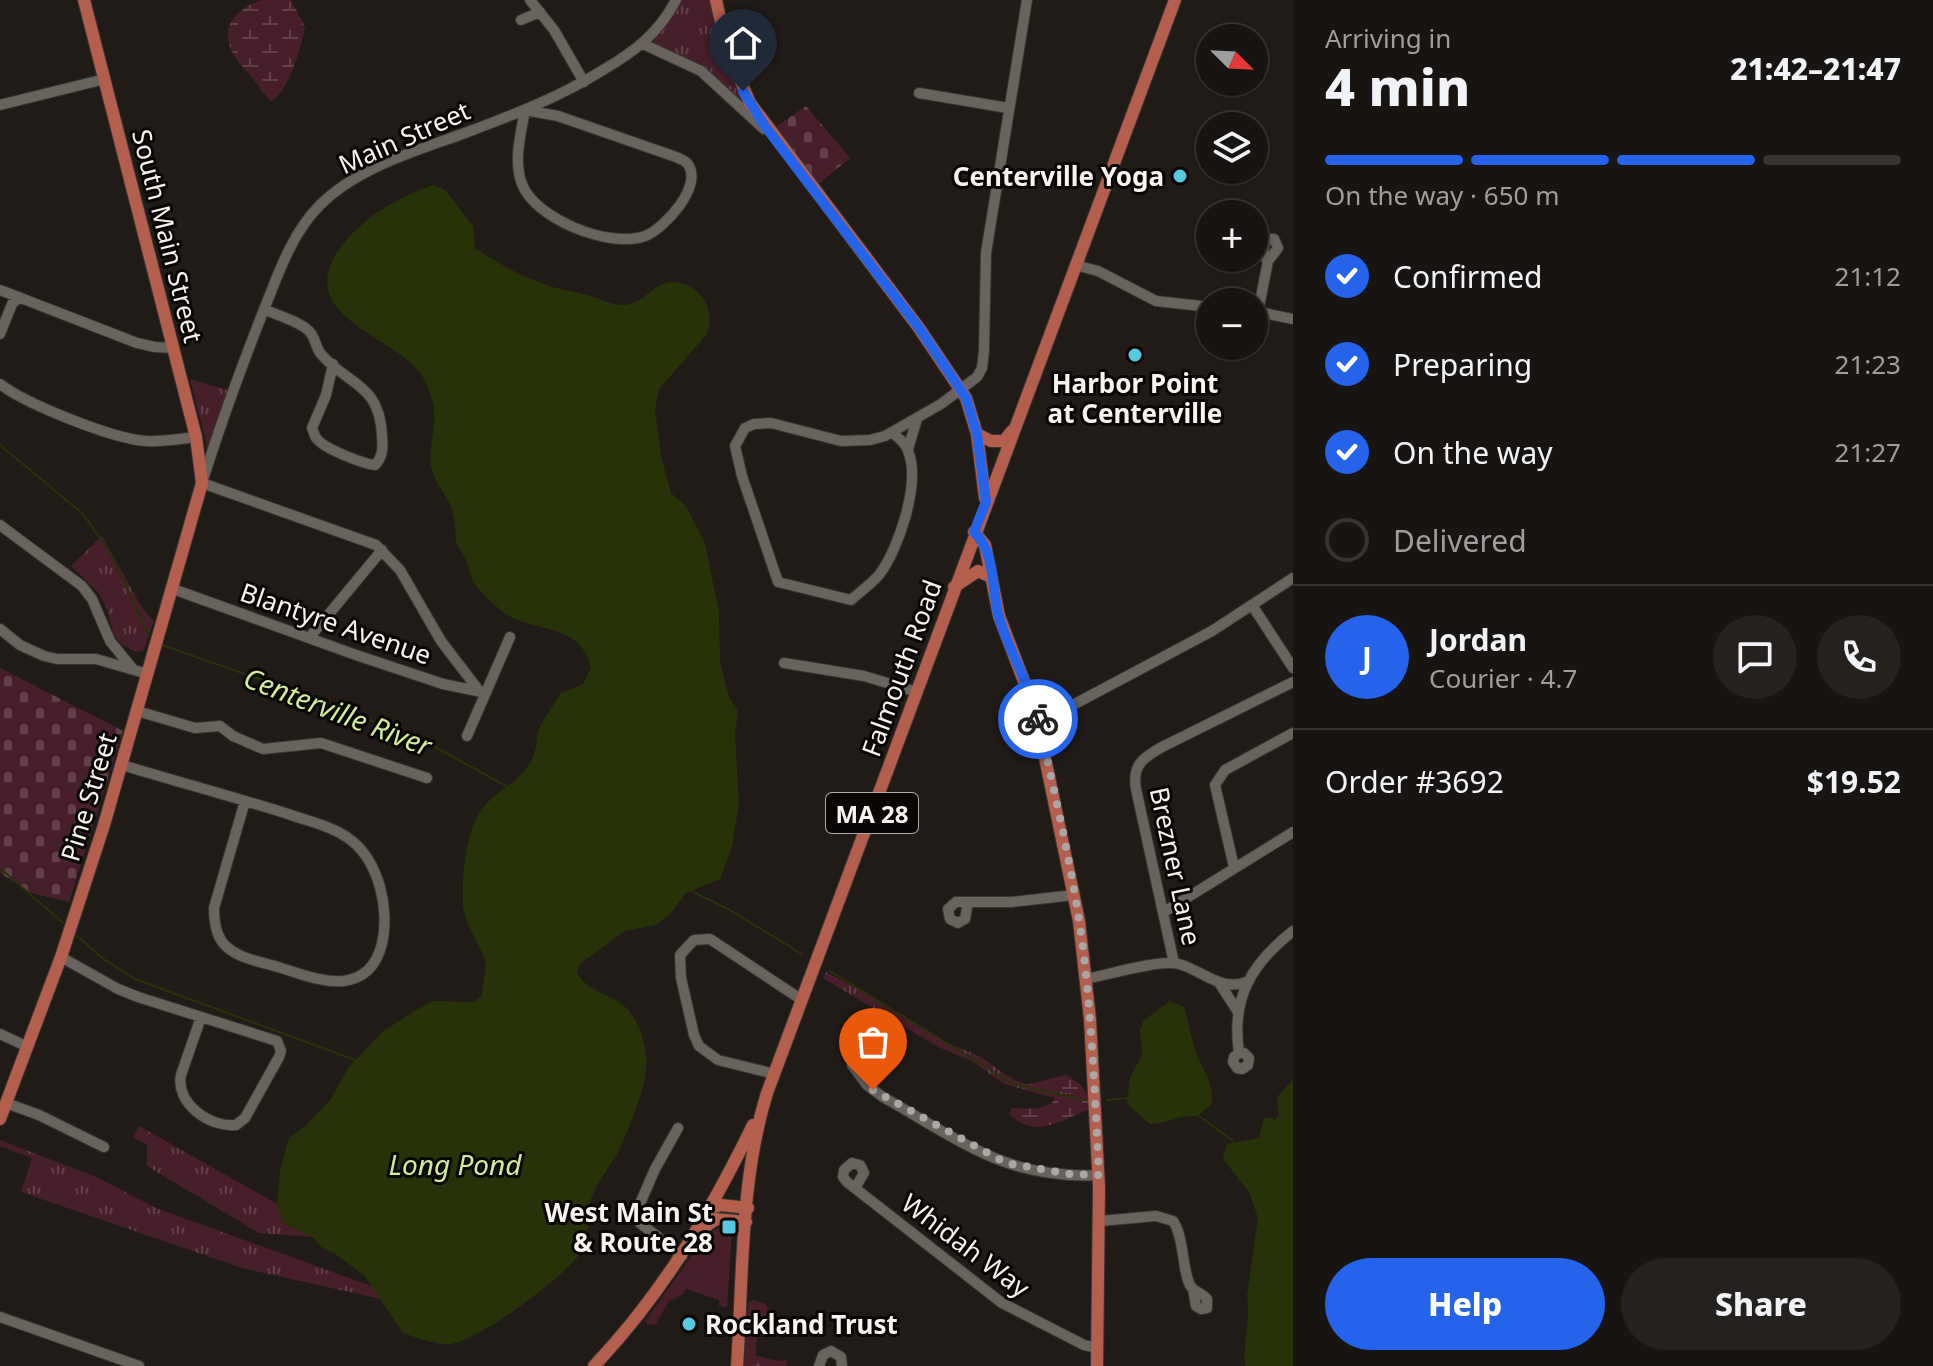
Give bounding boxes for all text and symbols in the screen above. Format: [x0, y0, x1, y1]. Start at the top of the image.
pin [709, 9, 777, 91]
text: Arriving in [1325, 20, 1451, 56]
icon: home [721, 21, 765, 65]
north arrow [1196, 24, 1268, 96]
map controls [1196, 24, 1268, 360]
text: 21:42–21:47 [1730, 48, 1901, 89]
text: 4 min [1325, 50, 1470, 121]
street label: Main Street [333, 92, 475, 182]
button: layers [1196, 112, 1268, 184]
street label: South Main Street [124, 126, 212, 346]
place label: Centerville Yoga [953, 158, 1164, 194]
marker: Centerville Yoga [1171, 167, 1189, 185]
text: On the way · 650 m [1325, 177, 1559, 213]
button: + [1196, 200, 1268, 272]
icon: check [1325, 254, 1369, 298]
text: Confirmed [1393, 256, 1543, 297]
text: 21:12 [1835, 258, 1901, 294]
button: − [1196, 288, 1268, 360]
icon: check [1325, 342, 1369, 386]
text: Preparing [1393, 344, 1532, 385]
marker: Harbor Point at Centerville [1126, 346, 1144, 364]
text: 21:23 [1835, 346, 1901, 382]
place label: Harbor Point at Centerville [1048, 365, 1222, 431]
icon: check [1325, 430, 1369, 474]
text: On the way [1393, 432, 1553, 473]
text: 21:27 [1835, 434, 1901, 470]
text: Delivered [1393, 520, 1527, 561]
street label: Blantyre Avenue [236, 573, 436, 673]
street label: Falmouth Road [852, 575, 950, 761]
button: chat [1713, 615, 1797, 699]
button: phone [1817, 615, 1901, 699]
text: Jordan [1429, 619, 1527, 660]
text: J [1362, 637, 1372, 678]
water label: Centerville River [239, 658, 439, 765]
text: Courier · 4.7 [1429, 660, 1577, 696]
courier [998, 679, 1078, 759]
icon: bike [1016, 697, 1060, 741]
street label: Pine Street [51, 728, 125, 866]
text: Order #3692 [1325, 761, 1504, 802]
text: $19.52 [1807, 761, 1901, 802]
street label: Brezner Lane [1142, 784, 1210, 948]
road number: MA 28 [826, 793, 918, 833]
pin [839, 1008, 907, 1090]
icon: bag [851, 1020, 895, 1064]
water label: Long Pond [389, 1145, 522, 1183]
street label: Whidah Way [895, 1185, 1038, 1306]
place label: West Main St & Route 28 [545, 1194, 713, 1260]
marker: West Main St & Route 28 [720, 1218, 738, 1236]
button: Help [1325, 1258, 1605, 1350]
button: Share [1621, 1258, 1901, 1350]
place label: Rockland Trust [705, 1306, 898, 1342]
marker: Rockland Trust [680, 1315, 698, 1333]

